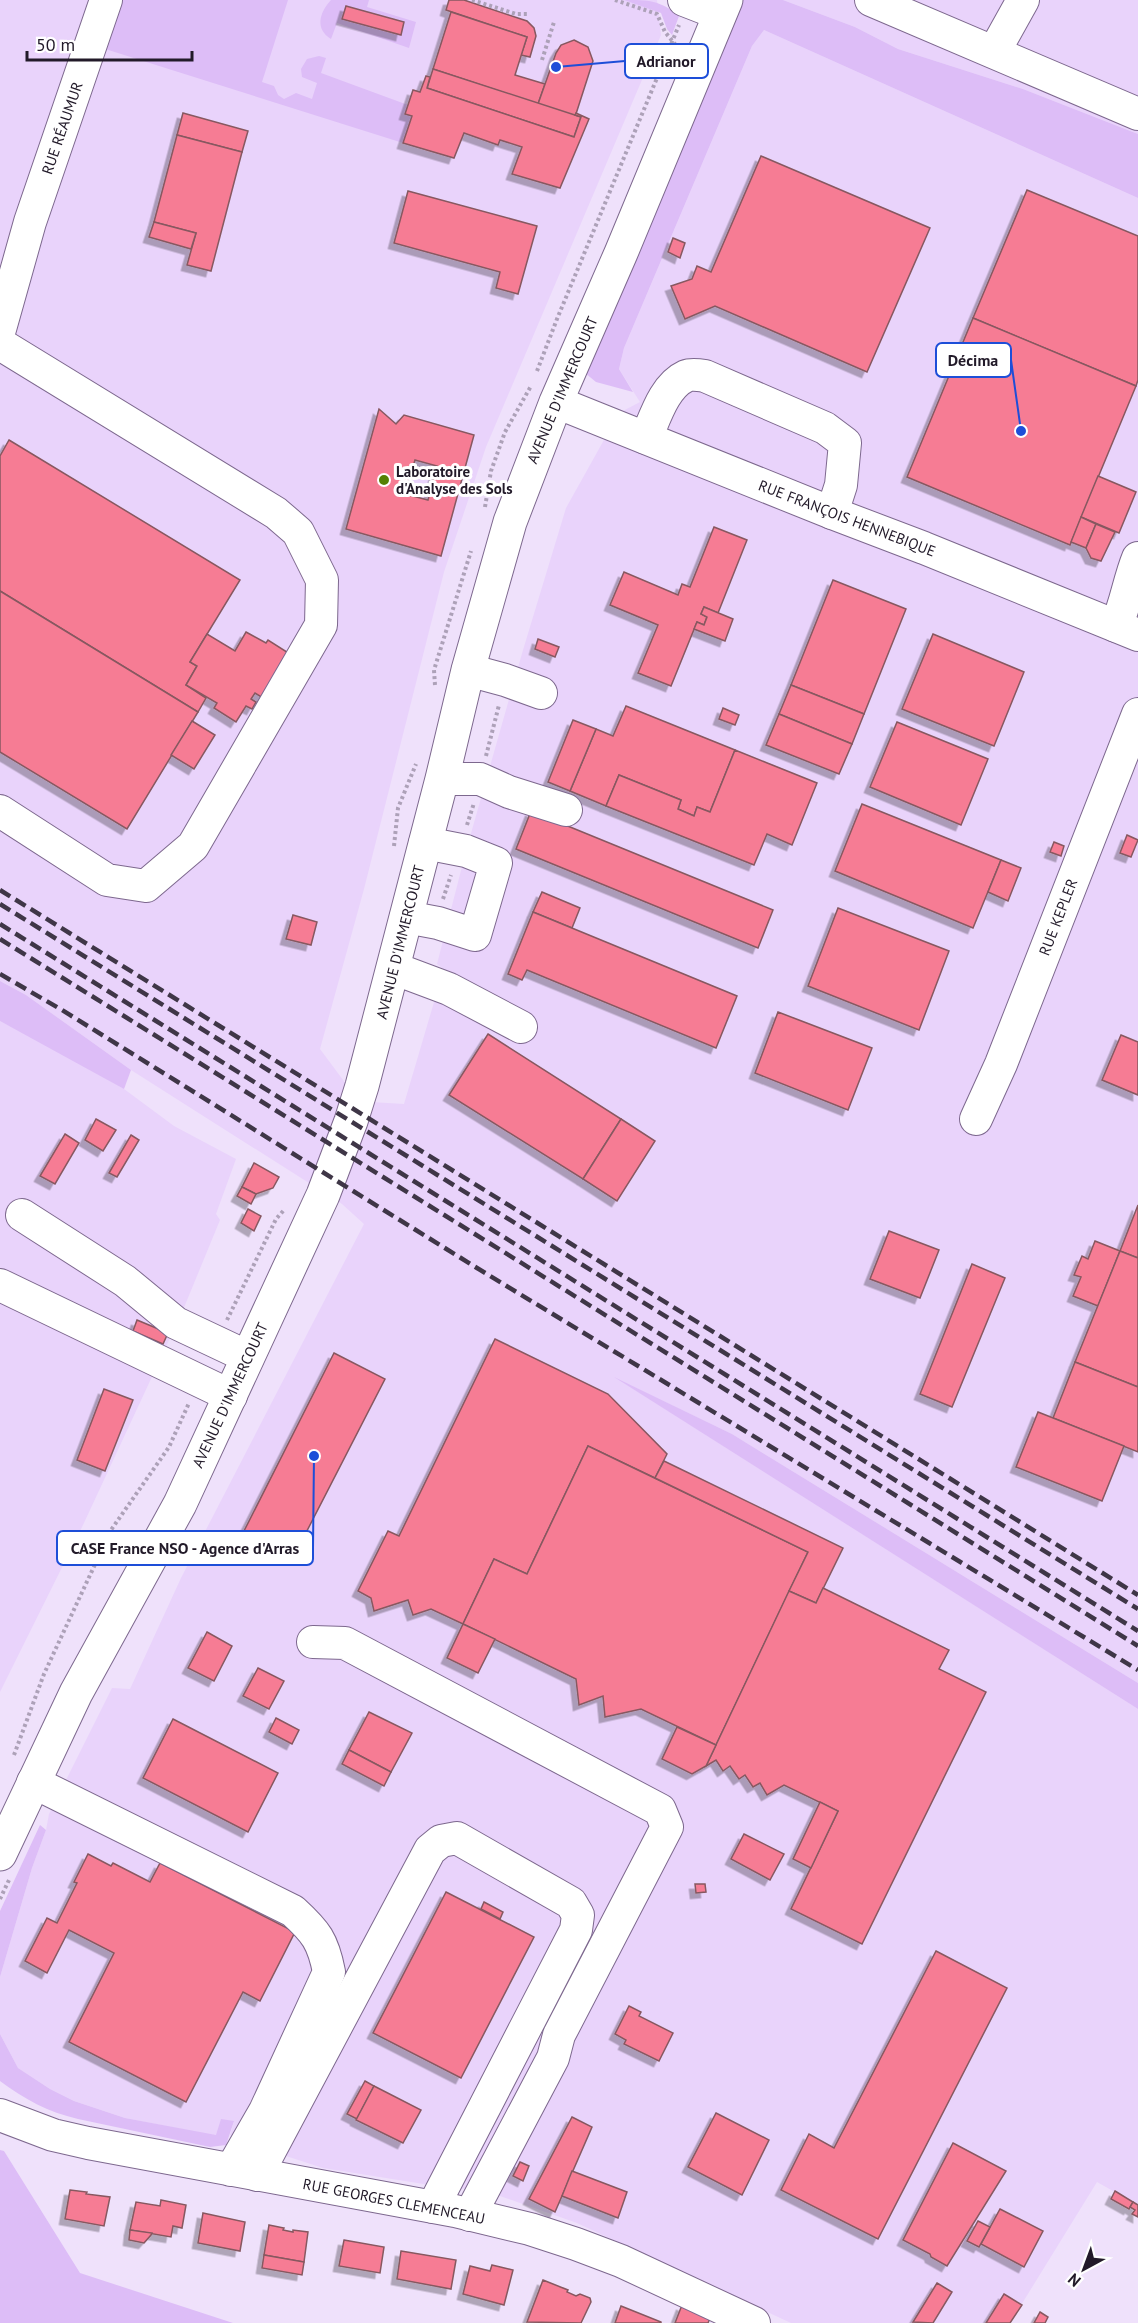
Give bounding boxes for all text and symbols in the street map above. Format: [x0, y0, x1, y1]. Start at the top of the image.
scale bar [27, 24, 192, 62]
text: 50 m [36, 33, 75, 56]
callout: Adrianor [625, 44, 708, 78]
text: Adrianor [636, 51, 696, 71]
street label: RUE RÉAUMUR [37, 79, 87, 177]
street label: AVENUE D'IMMERCOURT [522, 313, 602, 466]
callout: Décima [936, 343, 1011, 377]
text: Décima [948, 350, 998, 370]
place label: Laboratoire d'Analyse des Sols [396, 462, 513, 498]
marker: Laboratoire d'Analyse des Sols [377, 473, 391, 487]
street label: RUE FRANÇOIS HENNEBIQUE [756, 475, 938, 561]
street label: AVENUE D'IMMERCOURT [372, 862, 428, 1021]
street label: RUE KEPLER [1035, 876, 1081, 958]
street label: AVENUE D'IMMERCOURT [188, 1319, 272, 1471]
callout: CASE France NSO - Agence d'Arras [57, 1531, 313, 1565]
text: CASE France NSO - Agence d'Arras [71, 1538, 300, 1558]
street label: RUE GEORGES CLEMENCEAU [301, 2174, 487, 2228]
north arrow [1054, 2239, 1114, 2299]
text: N [1064, 2269, 1085, 2291]

